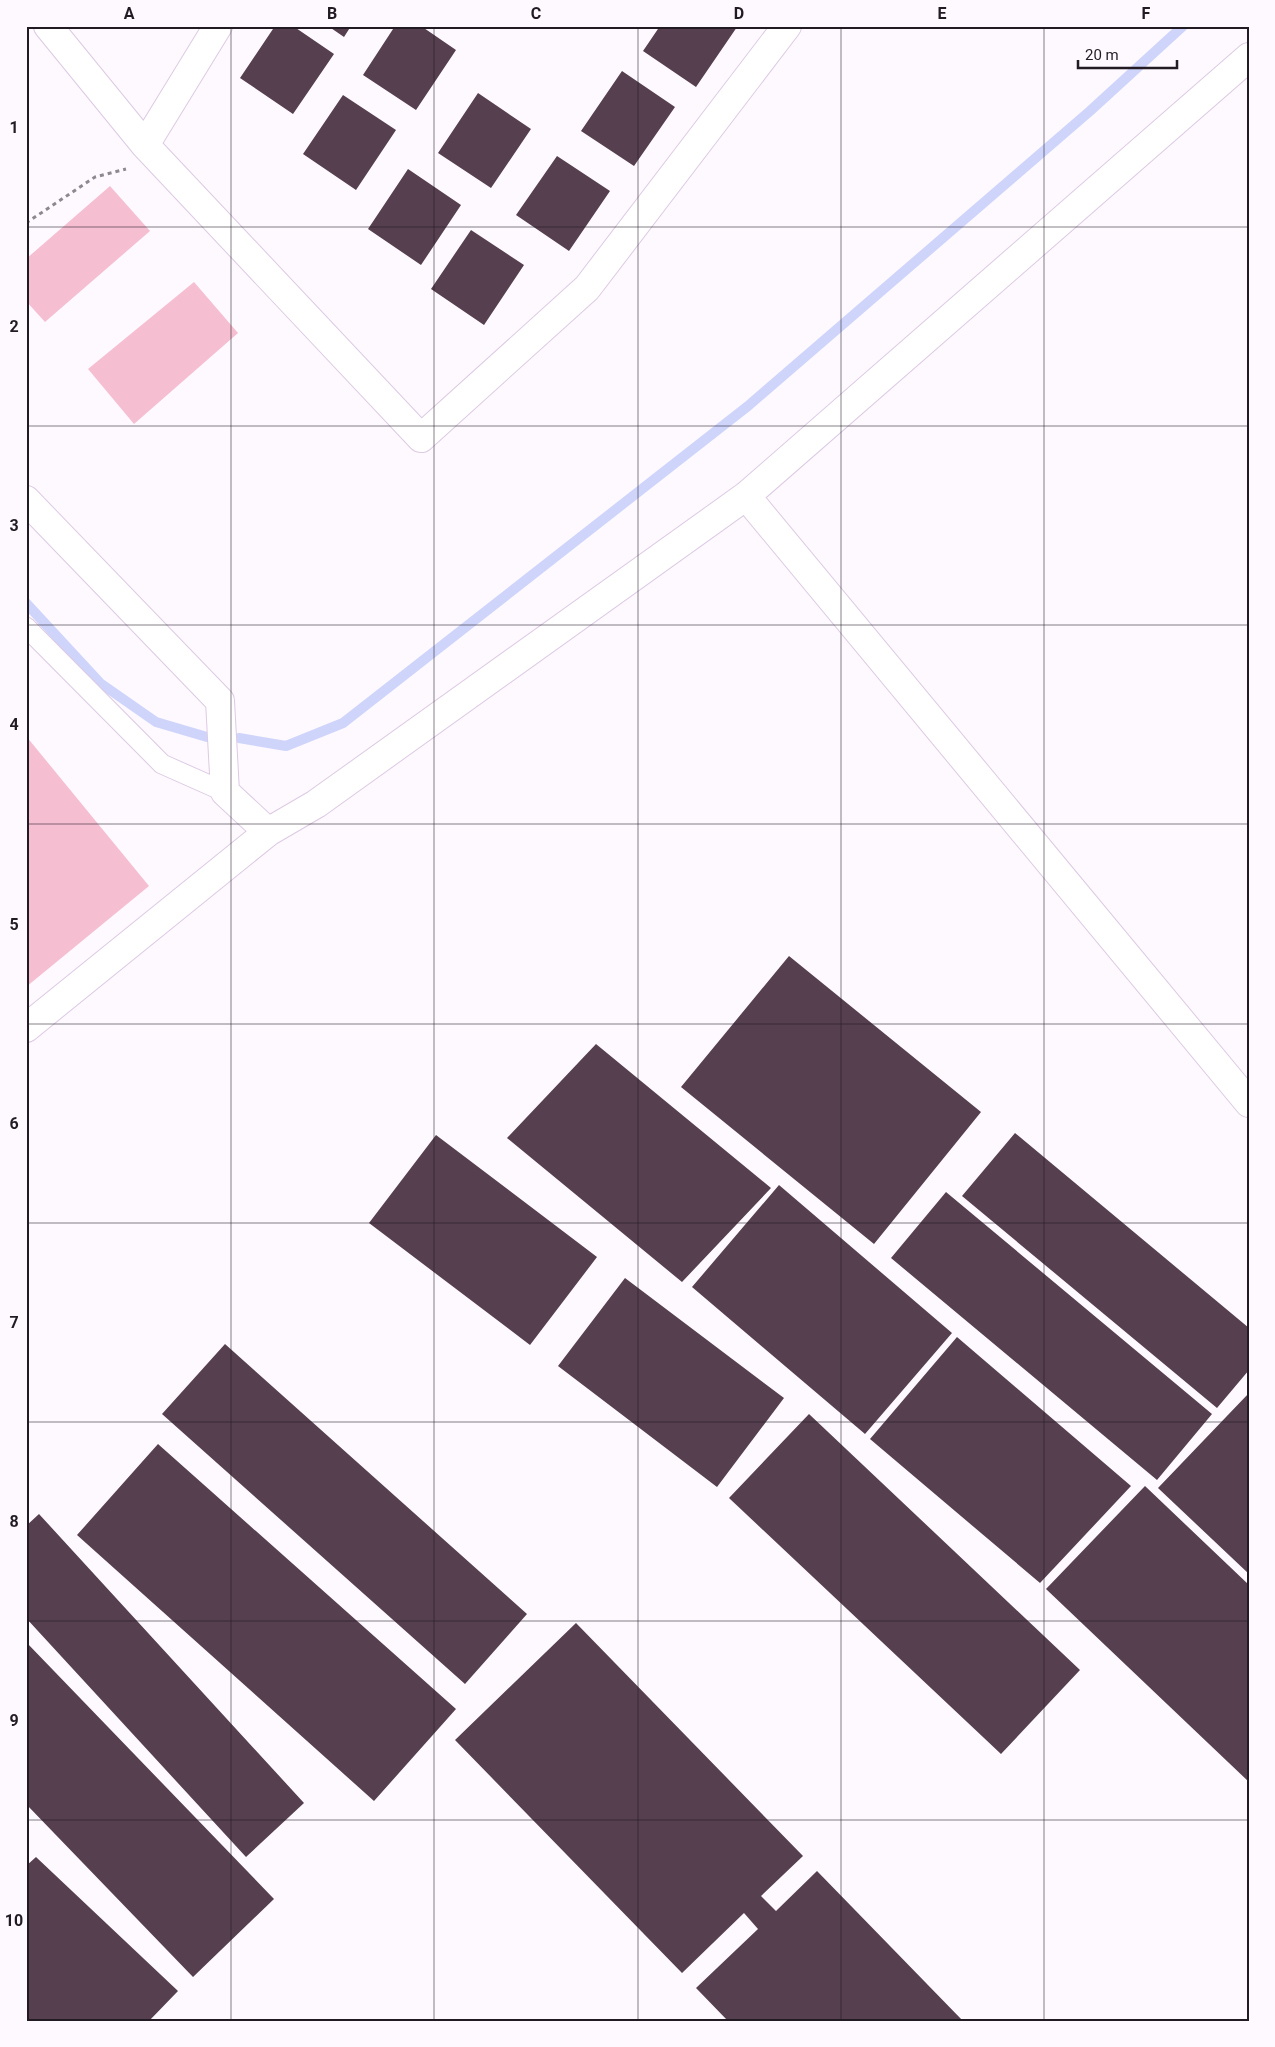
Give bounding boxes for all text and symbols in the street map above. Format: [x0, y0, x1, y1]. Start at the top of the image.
text: A [124, 4, 135, 23]
text: B [327, 4, 337, 23]
text: C [531, 4, 541, 23]
text: D [734, 4, 744, 23]
text: E [938, 4, 947, 23]
text: F [1142, 4, 1151, 23]
scale bar [1078, 38, 1176, 70]
text: 20 m [1085, 46, 1119, 64]
text: 1 [9, 118, 19, 137]
text: 2 [9, 317, 19, 336]
text: 3 [9, 516, 19, 535]
text: 4 [9, 715, 19, 734]
text: 5 [9, 915, 19, 934]
text: 6 [9, 1114, 19, 1133]
text: 7 [9, 1313, 19, 1332]
text: 8 [9, 1512, 19, 1531]
text: 9 [9, 1711, 19, 1730]
text: 10 [5, 1911, 23, 1930]

